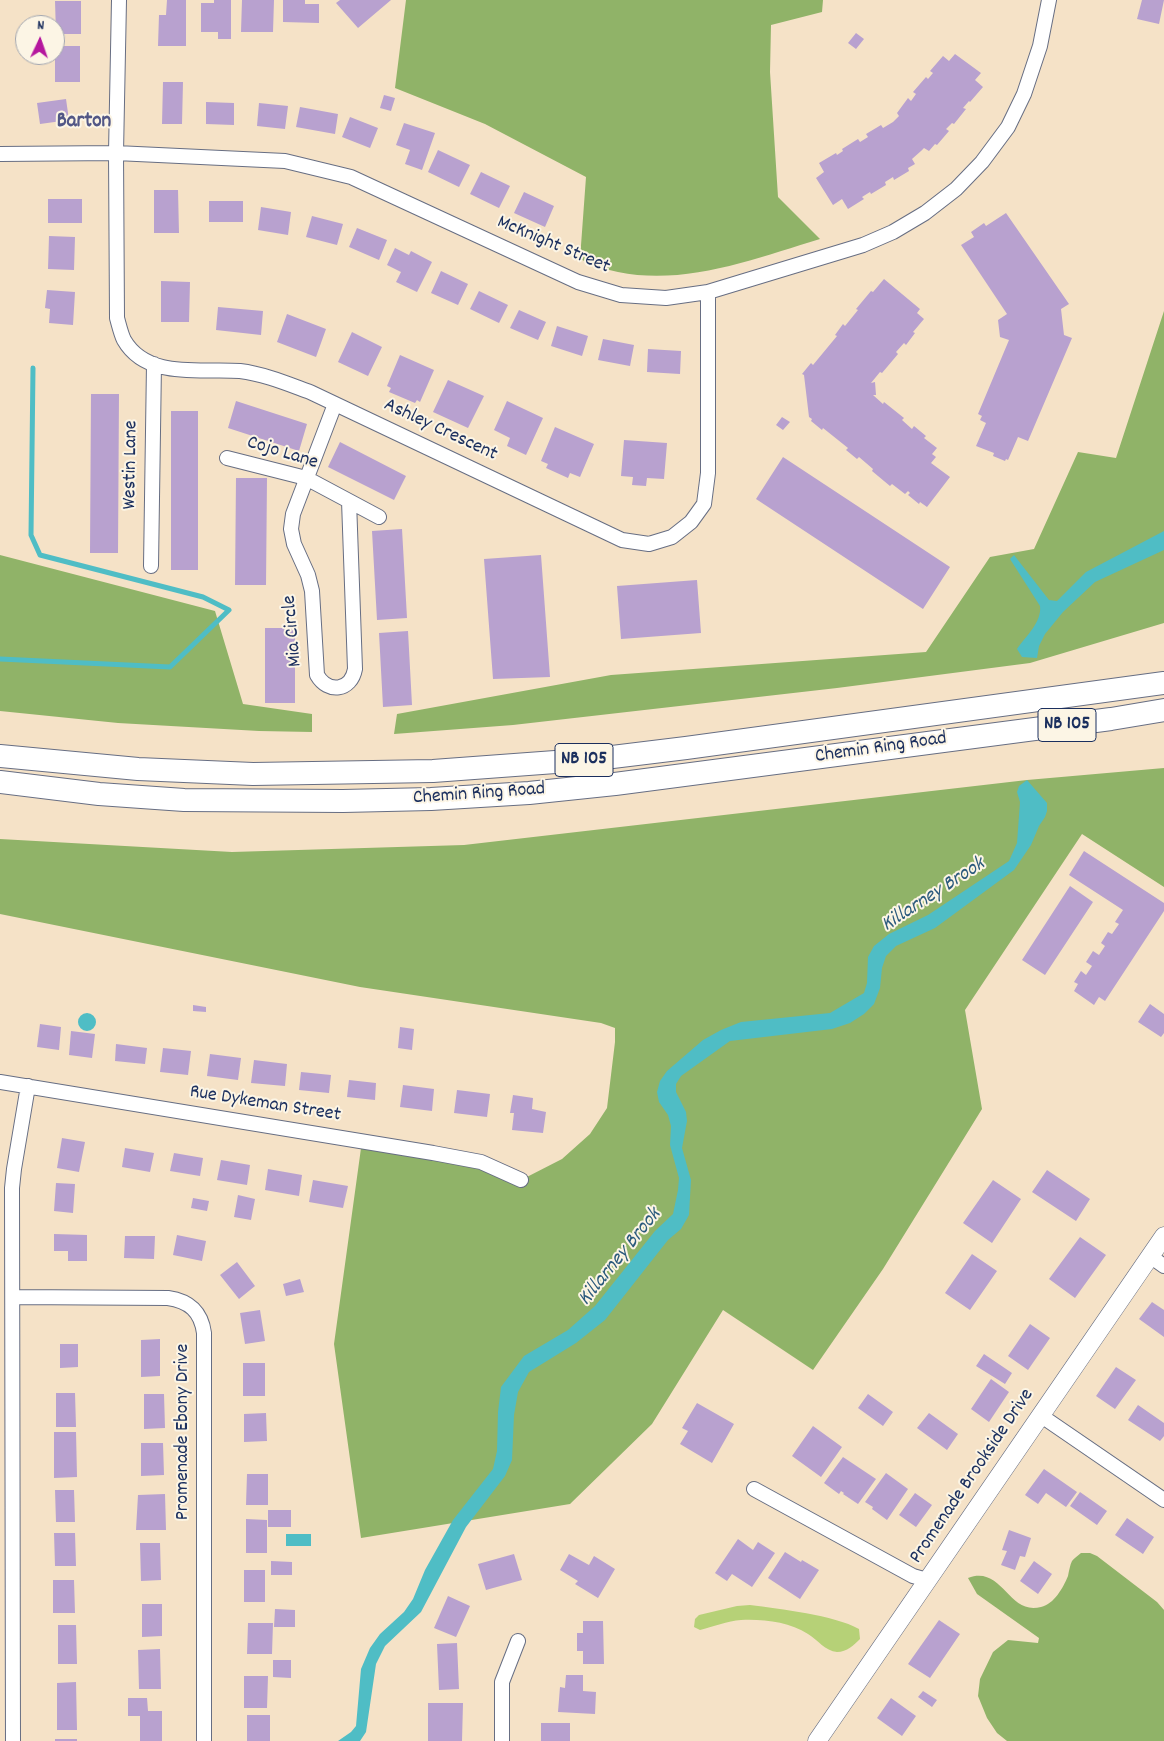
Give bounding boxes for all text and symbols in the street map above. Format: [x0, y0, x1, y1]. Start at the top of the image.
north arrow [15, 15, 65, 65]
text: N [37, 16, 45, 36]
district label: Barton [57, 110, 111, 136]
street label: McKnight Street [493, 211, 613, 281]
street label: Ashley Crescent [379, 394, 501, 468]
street label: Westin Lane [119, 420, 145, 510]
street label: Cojo Lane [244, 432, 320, 476]
street label: Mia Circle [279, 594, 309, 668]
road number: NB 105 [1038, 708, 1096, 742]
street label: Chemin Ring Road [814, 728, 948, 770]
road number: NB 105 [555, 744, 613, 776]
street label: Chemin Ring Road [412, 778, 546, 812]
water label: Killarney Brook [877, 853, 991, 939]
street label: Rue Dykeman Street [188, 1081, 342, 1129]
water label: Killarney Brook [574, 1204, 668, 1312]
street label: Promenade Ebony Drive [172, 1344, 196, 1520]
street label: Promenade Brookside Drive [906, 1385, 1040, 1569]

